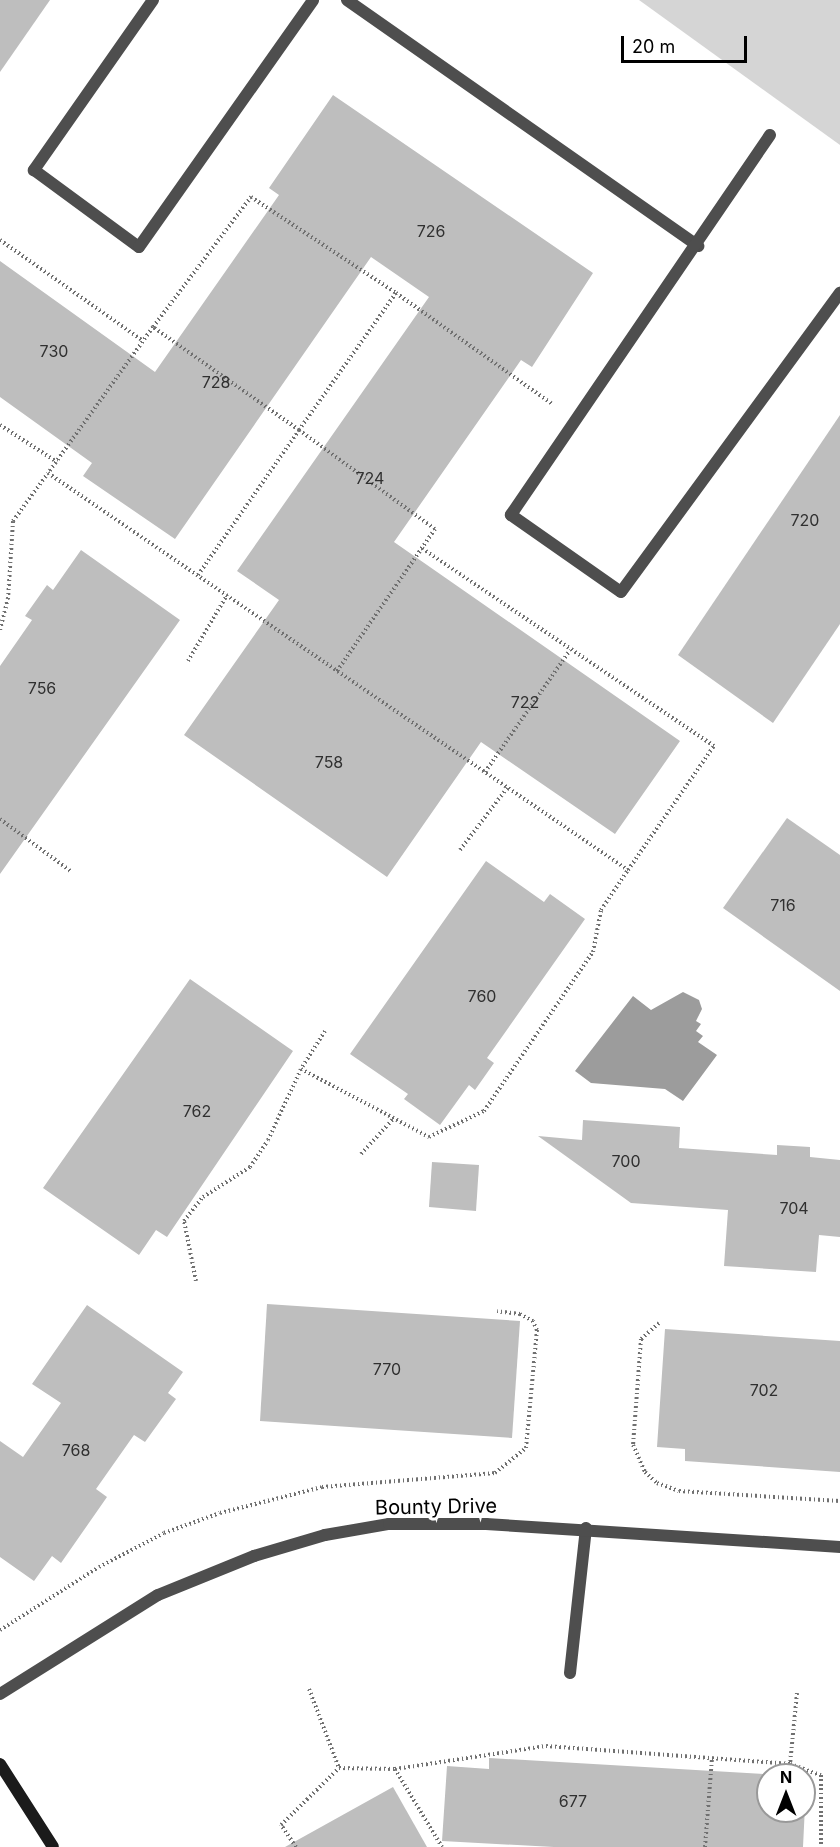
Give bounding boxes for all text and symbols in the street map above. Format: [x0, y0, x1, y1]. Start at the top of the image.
scale bar [624, 24, 750, 62]
text: 20 m [632, 36, 675, 57]
house number: 726 [417, 221, 445, 241]
house number: 730 [40, 341, 68, 361]
house number: 728 [202, 372, 230, 392]
house number: 724 [356, 468, 384, 488]
house number: 720 [791, 510, 819, 530]
house number: 756 [28, 678, 56, 698]
house number: 722 [511, 692, 539, 712]
house number: 758 [315, 752, 343, 772]
house number: 716 [770, 895, 796, 915]
house number: 760 [468, 986, 496, 1006]
house number: 762 [183, 1101, 211, 1121]
house number: 700 [612, 1151, 640, 1171]
house number: 704 [779, 1198, 809, 1218]
house number: 770 [373, 1359, 401, 1379]
house number: 702 [750, 1380, 778, 1400]
house number: 768 [62, 1440, 90, 1460]
street label: Bounty Drive [375, 1494, 497, 1520]
north arrow [756, 1763, 816, 1823]
text: N [780, 1767, 792, 1787]
house number: 677 [559, 1791, 587, 1811]

